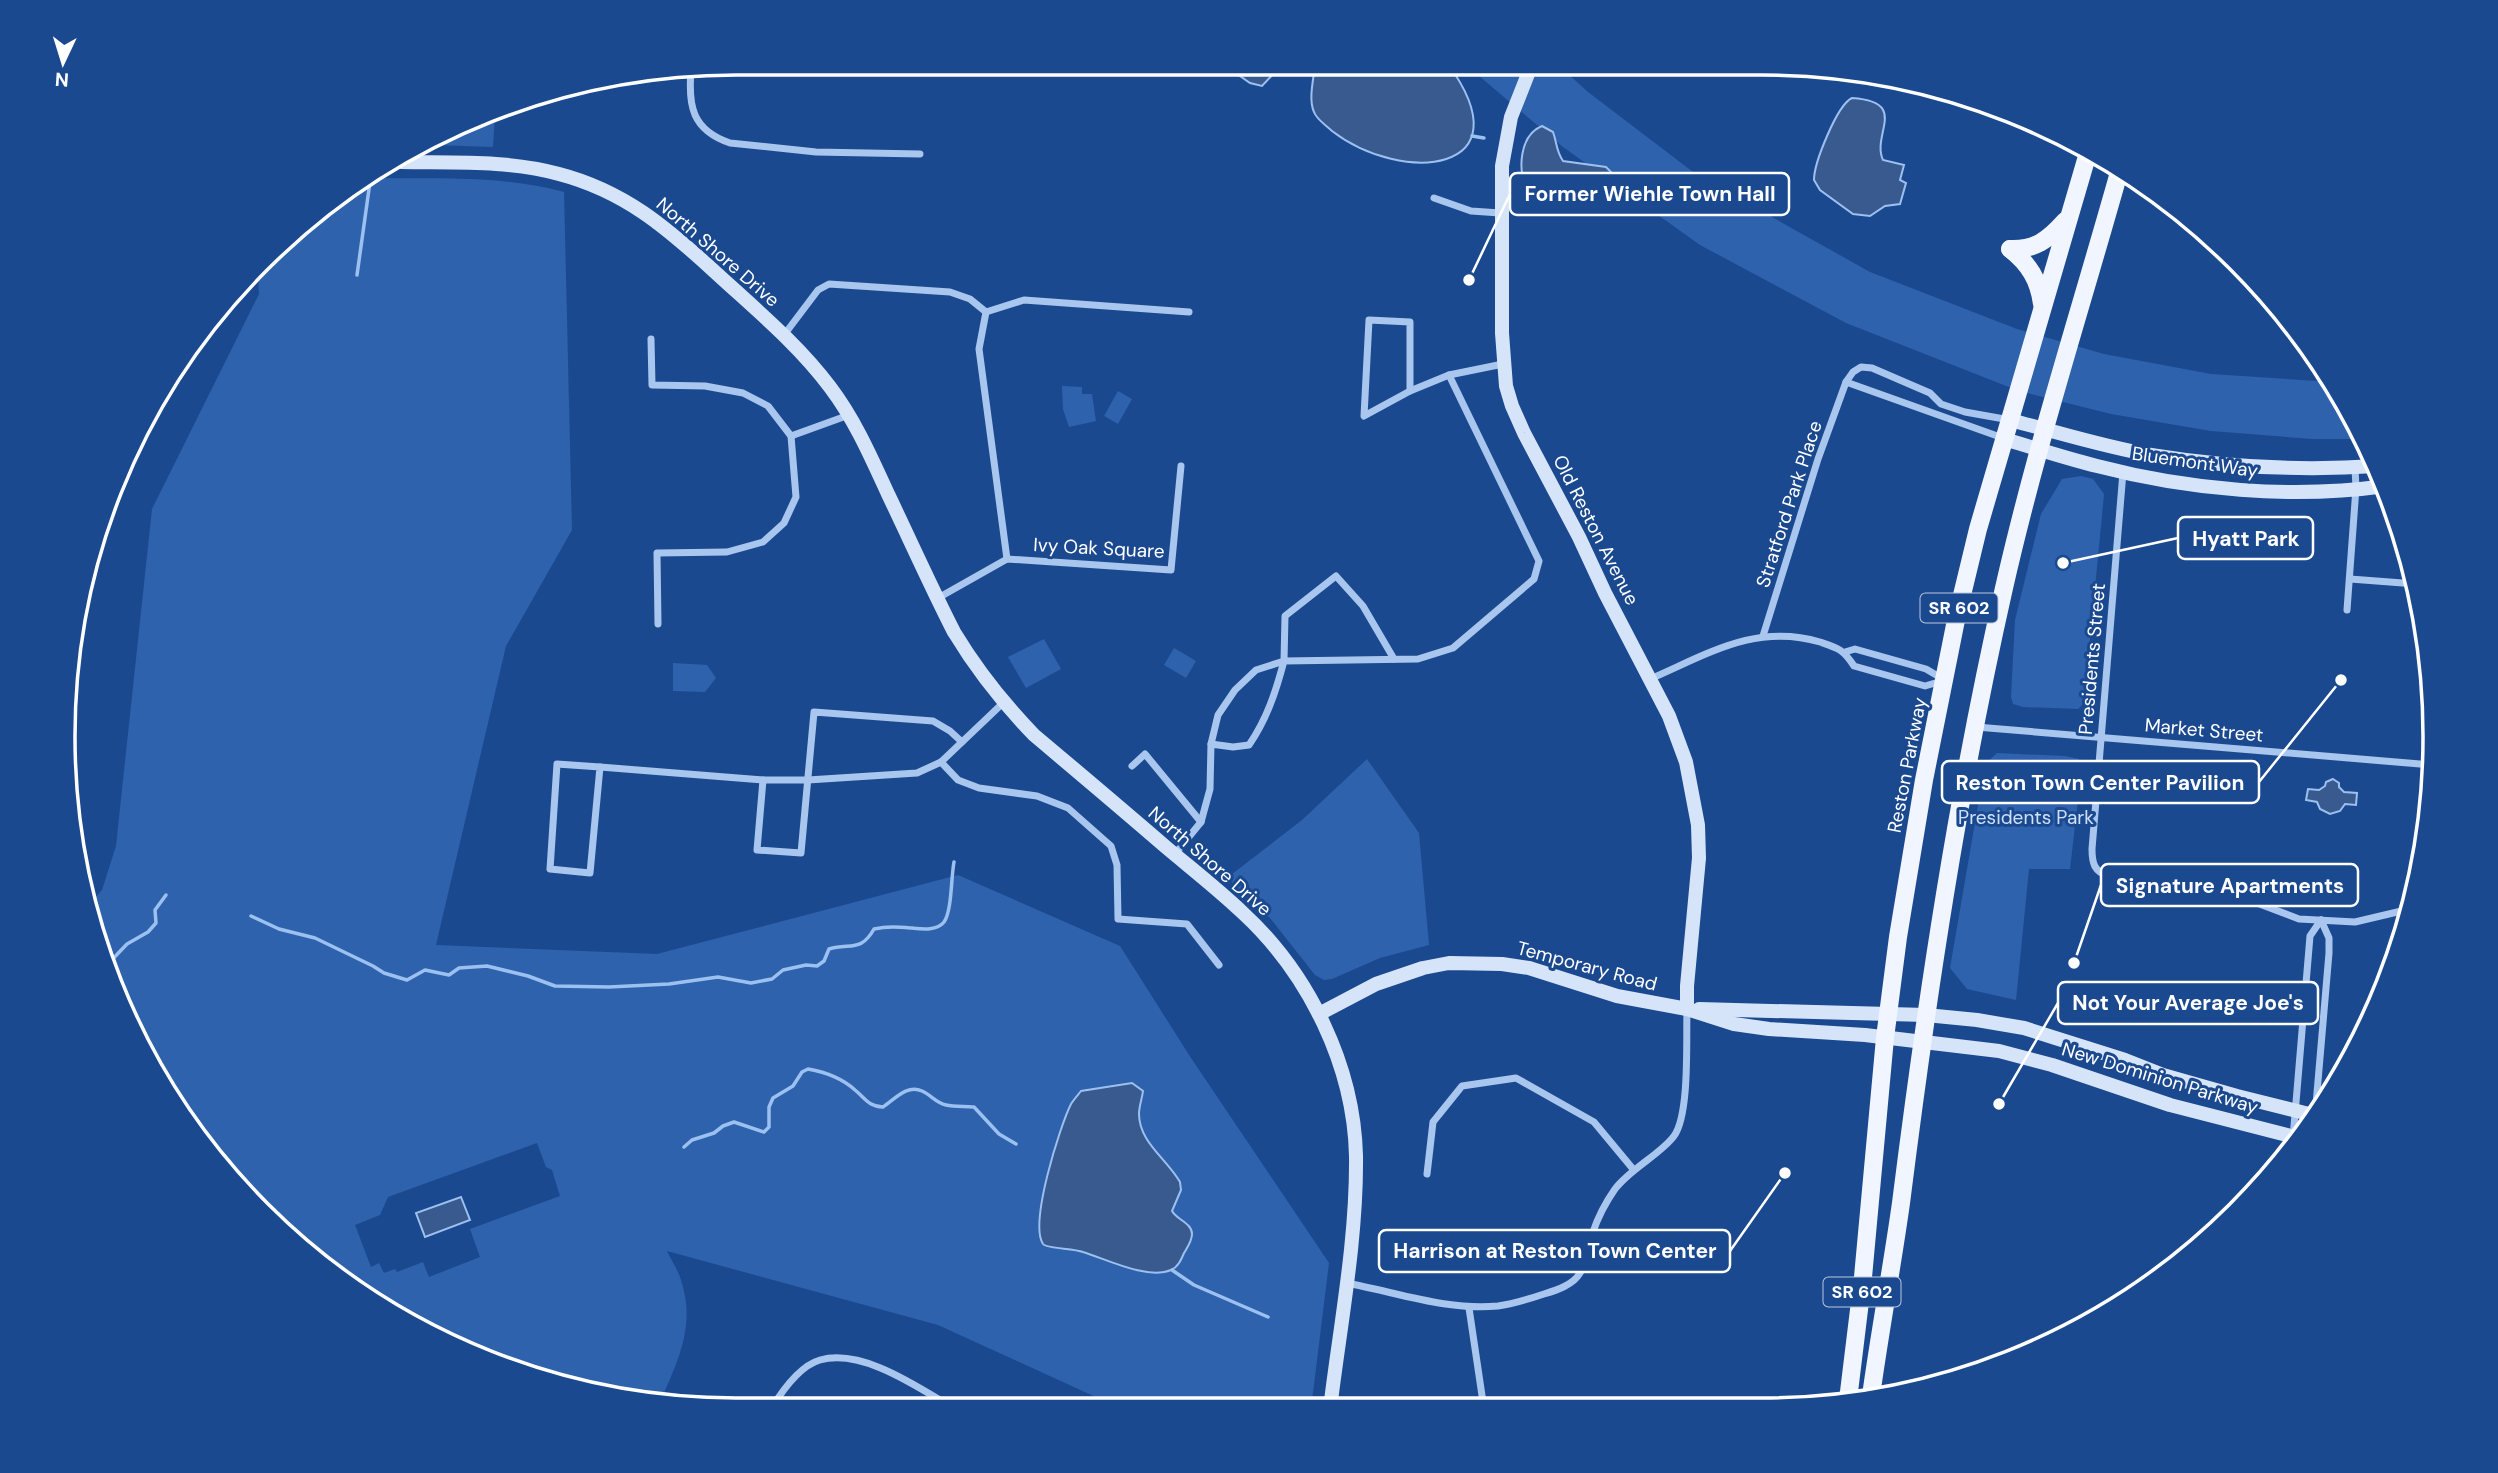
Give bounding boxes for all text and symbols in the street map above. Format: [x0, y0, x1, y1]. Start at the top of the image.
north arrow [28, 28, 98, 98]
text: N [54, 67, 70, 92]
callout: Former Wiehle Town Hall [1510, 173, 1789, 215]
text: Former Wiehle Town Hall [1524, 180, 1776, 208]
street label: North Shore Drive [651, 192, 785, 312]
street label: Stratford Park Place [1750, 417, 1828, 591]
street label: Bluemont Way [2130, 441, 2260, 483]
street label: Old Reston Avenue [1547, 451, 1645, 609]
callout: Hyatt Park [2178, 517, 2313, 559]
text: Hyatt Park [2192, 525, 2300, 553]
street label: Ivy Oak Square [1033, 532, 1165, 564]
street label: Presidents Street [2073, 582, 2111, 736]
road number: SR 602 [1920, 594, 1997, 622]
street label: Reston Parkway [1882, 695, 1932, 835]
street label: Market Street [2144, 712, 2264, 748]
callout: Reston Town Center Pavilion [1942, 761, 2259, 803]
text: Reston Town Center Pavilion [1956, 769, 2244, 797]
street label: North Shore Drive [1143, 801, 1277, 921]
park label: Presidents Park [1958, 805, 2094, 830]
callout: Signature Apartments [2101, 864, 2358, 906]
text: Signature Apartments [2116, 872, 2344, 900]
street label: Temporary Road [1514, 935, 1660, 997]
callout: Not Your Average Joe's [2058, 982, 2318, 1024]
text: Not Your Average Joe's [2072, 989, 2304, 1017]
street label: New Dominion Parkway [2059, 1036, 2262, 1120]
callout: Harrison at Reston Town Center [1379, 1230, 1730, 1272]
text: Harrison at Reston Town Center [1393, 1237, 1717, 1265]
road number: SR 602 [1824, 1278, 1900, 1307]

